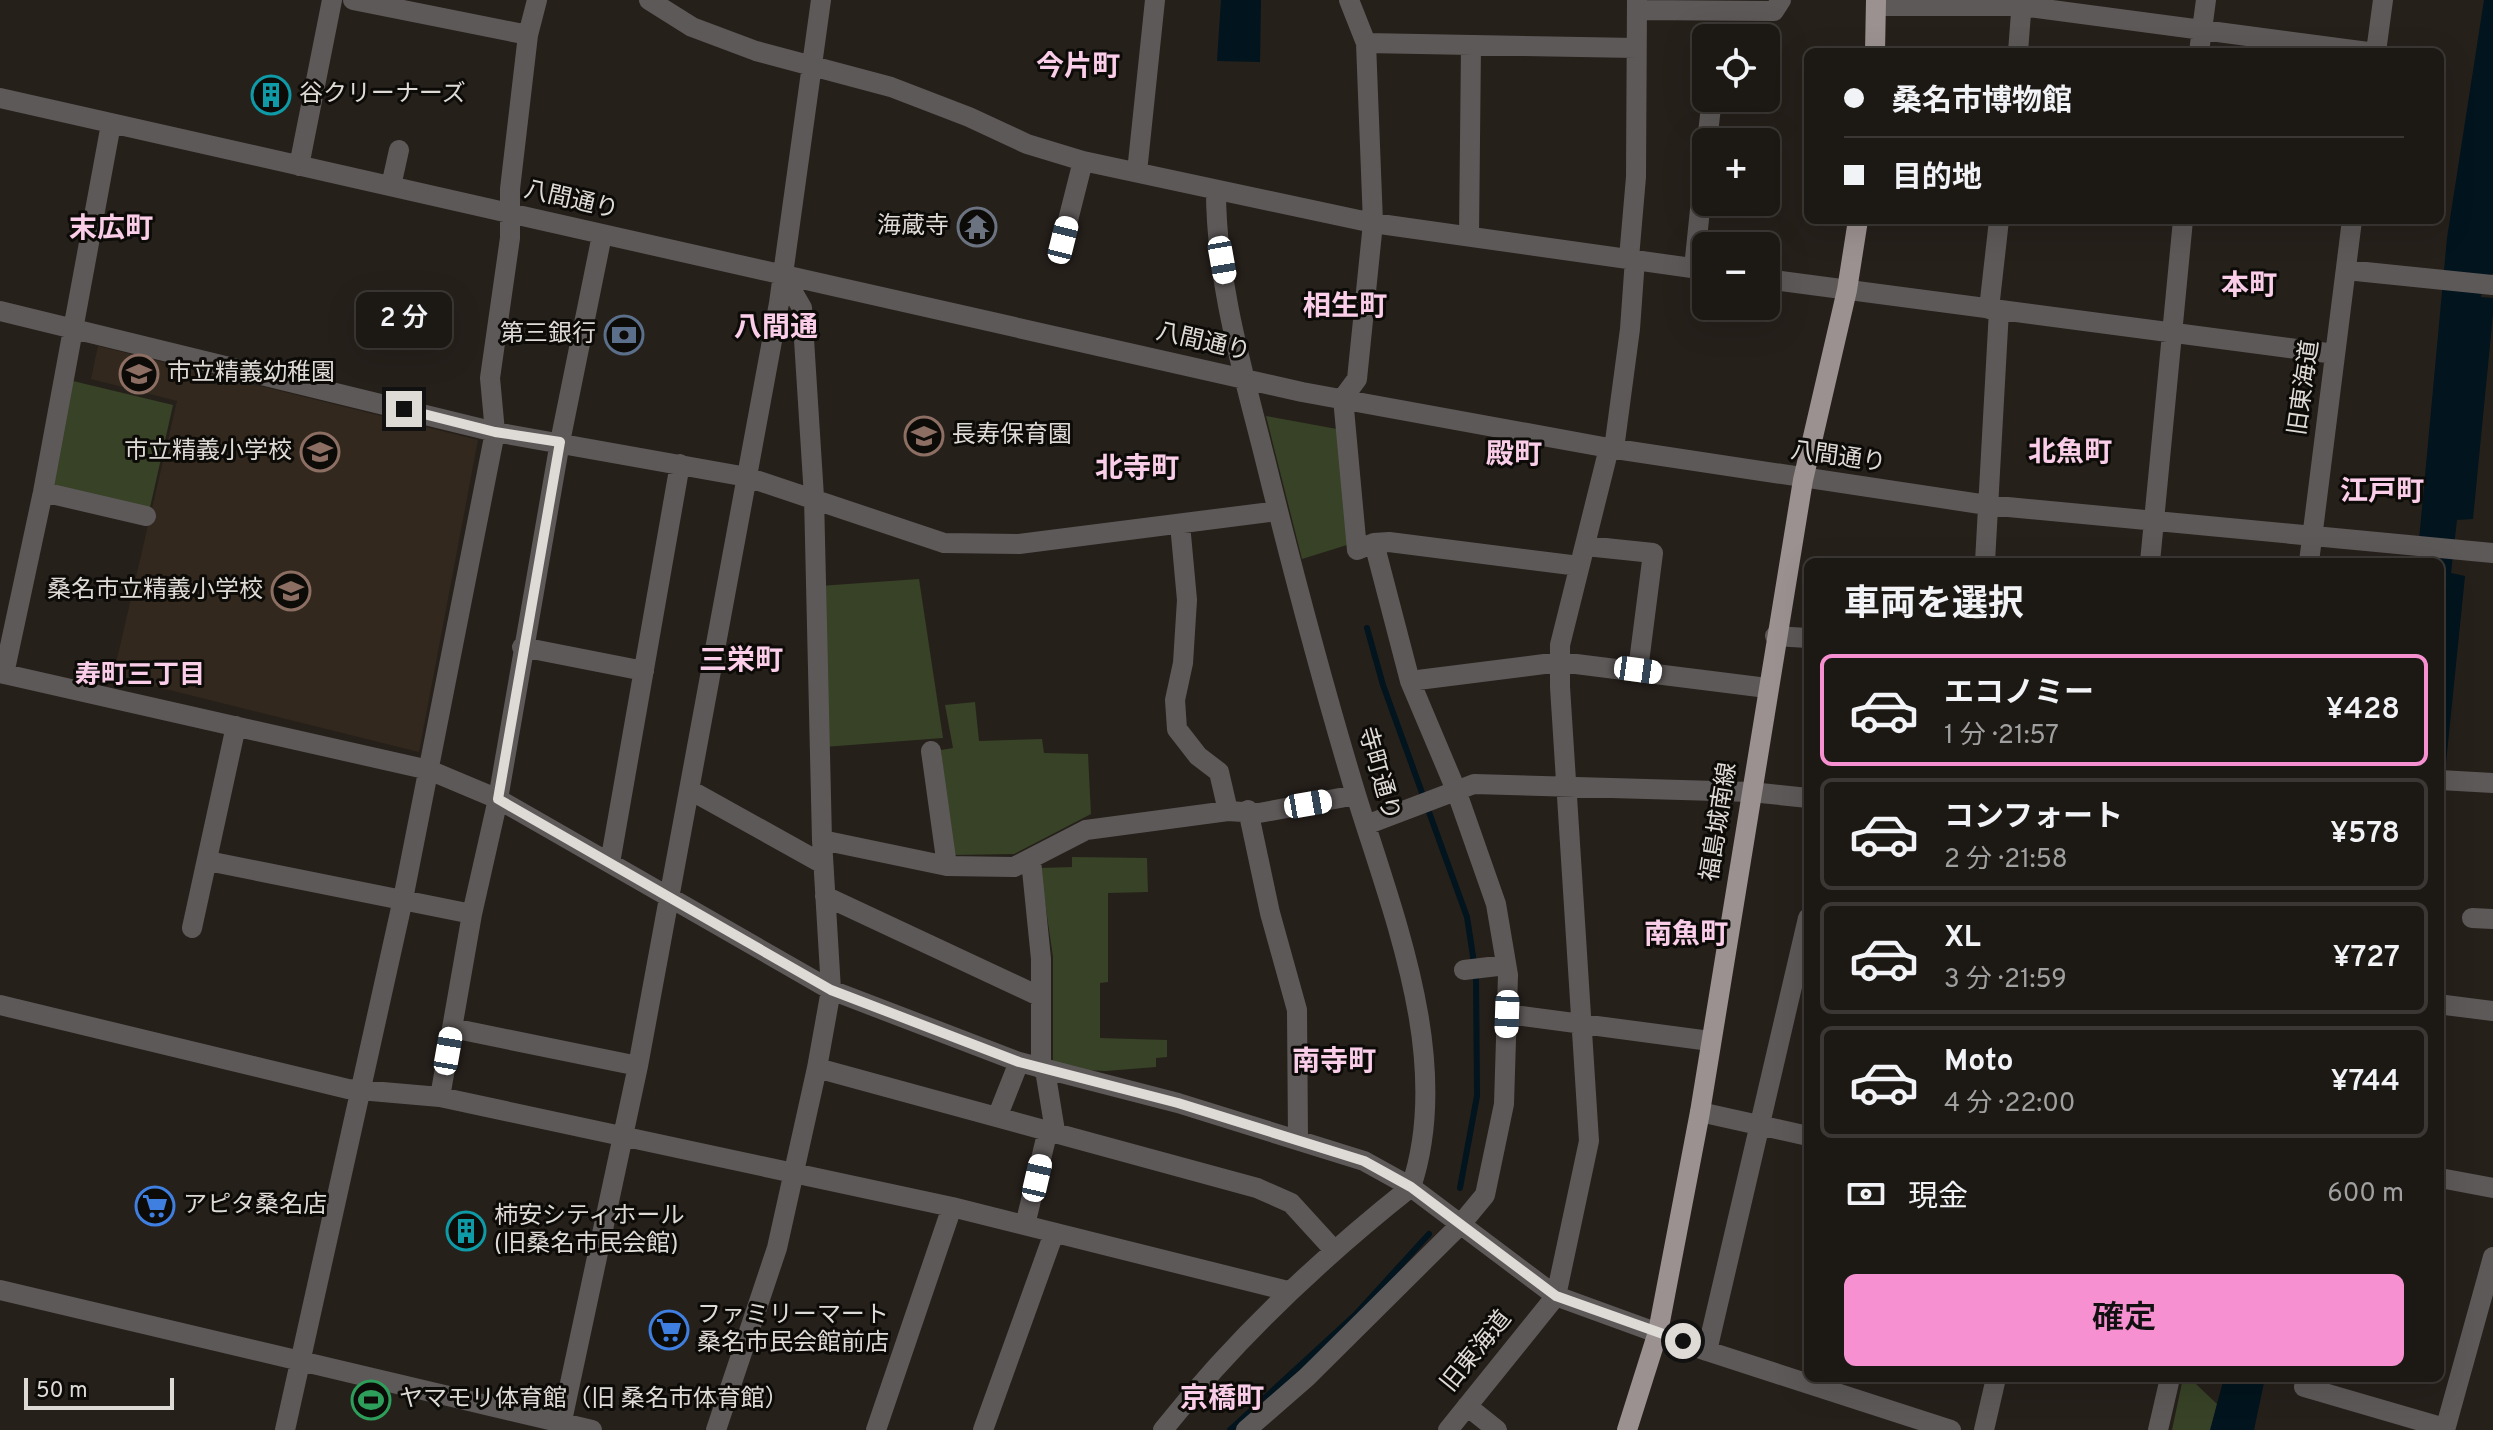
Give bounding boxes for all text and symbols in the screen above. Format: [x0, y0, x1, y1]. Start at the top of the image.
map controls [1692, 24, 1780, 320]
button: locate [1692, 24, 1780, 112]
district label: 今片町 [1036, 50, 1120, 86]
building icon: 谷クリーナーズ [250, 74, 292, 116]
place label: 谷クリーナーズ [299, 80, 466, 110]
text: 桑名市博物館 [1892, 84, 2072, 121]
button: + [1692, 128, 1780, 216]
text: 目的地 [1892, 161, 1982, 198]
street label: 八間通り [521, 176, 621, 226]
temple icon: 海蔵寺 [956, 206, 998, 248]
district label: 末広町 [69, 212, 153, 248]
place label: 海蔵寺 [877, 212, 949, 242]
car [1046, 214, 1080, 266]
button: − [1692, 232, 1780, 320]
car [1206, 234, 1238, 286]
district label: 本町 [2221, 269, 2277, 305]
district label: 相生町 [1303, 290, 1387, 326]
callout: 2 分 [356, 293, 452, 349]
text: 2 分 [380, 303, 428, 336]
district label: 八間通 [734, 311, 818, 347]
bank icon: 第三銀行 [603, 314, 645, 356]
street label: 八間通り [1153, 318, 1253, 368]
place label: 第三銀行 [500, 320, 596, 350]
street label: 旧東海道 [2283, 338, 2327, 438]
school or university icon: 市立精義幼稚園 [118, 353, 160, 395]
place label: 市立精義幼稚園 [167, 359, 335, 389]
route end [386, 391, 422, 427]
school or university icon: 長寿保育園 [903, 415, 945, 457]
place label: 長寿保育園 [952, 421, 1072, 451]
school or university icon: 市立精義小学校 [299, 431, 341, 473]
street label: 八間通り [1788, 436, 1888, 480]
district label: 北魚町 [2028, 436, 2112, 472]
place label: 市立精義小学校 [124, 437, 292, 467]
district label: 殿町 [1486, 438, 1542, 474]
district label: 北寺町 [1095, 452, 1179, 488]
district label: 江戸町 [2340, 475, 2424, 511]
school or university icon: 桑名市立精義小学校 [270, 570, 312, 612]
place label: 桑名市立精義小学校 [47, 576, 263, 606]
text: 車両を選択 [1844, 583, 2024, 629]
district label: 三栄町 [699, 644, 783, 680]
car [1613, 655, 1663, 685]
district label: 寿町三丁目 [75, 660, 205, 693]
icon: car [1848, 674, 1920, 746]
text: エコノミー [1944, 676, 2094, 713]
text: ¥428 [2326, 692, 2400, 729]
text: 1 分 · 21:57 [1944, 720, 2059, 753]
street label: 寺町通り [1350, 724, 1406, 824]
street label: 福島城南線 [1696, 760, 1744, 884]
car [1282, 788, 1334, 820]
icon: car [1848, 798, 1920, 870]
text: コンフォート [1944, 800, 2123, 837]
text: ¥578 [2330, 816, 2400, 853]
text: 2 分 · 21:58 [1944, 844, 2068, 877]
district label: 南魚町 [1644, 918, 1728, 954]
text: XL [1944, 920, 1981, 957]
icon: car [1848, 922, 1920, 994]
text: ¥727 [2333, 940, 2400, 977]
text: 3 分 · 21:59 [1944, 964, 2067, 997]
car [1494, 990, 1520, 1038]
car [432, 1025, 464, 1077]
text: Moto [1944, 1044, 2014, 1081]
district label: 南寺町 [1292, 1045, 1376, 1081]
icon: car [1848, 1046, 1920, 1118]
text: ¥744 [2331, 1064, 2400, 1101]
text: 4 分 · 22:00 [1944, 1088, 2075, 1121]
car [1020, 1152, 1054, 1204]
icon: cash [1844, 1172, 1888, 1216]
text: 600 m [2327, 1178, 2404, 1211]
text: 現金 [1908, 1180, 1968, 1217]
supermarket icon: アピタ桑名店 [134, 1185, 176, 1227]
place label: アピタ桑名店 [183, 1191, 327, 1221]
place label: 柿安シティホール (旧桑名市民会館) [494, 1202, 685, 1260]
building icon: 柿安シティホール (旧桑名市民会館) [445, 1210, 487, 1252]
button: 確定 [1844, 1274, 2404, 1366]
place label: ファミリーマート 桑名市民会館前店 [697, 1301, 889, 1359]
street label: 旧東海道 [1435, 1305, 1519, 1399]
supermarket icon: ファミリーマート 桑名市民会館前店 [648, 1309, 690, 1351]
route start [1665, 1323, 1701, 1359]
scale bar [24, 1374, 174, 1410]
text: 50 m [36, 1378, 88, 1405]
sports icon: ヤマモリ体育館（旧 桑名市体育館） [350, 1379, 392, 1421]
district label: 京橋町 [1180, 1382, 1264, 1418]
place label: ヤマモリ体育館（旧 桑名市体育館） [399, 1385, 789, 1415]

